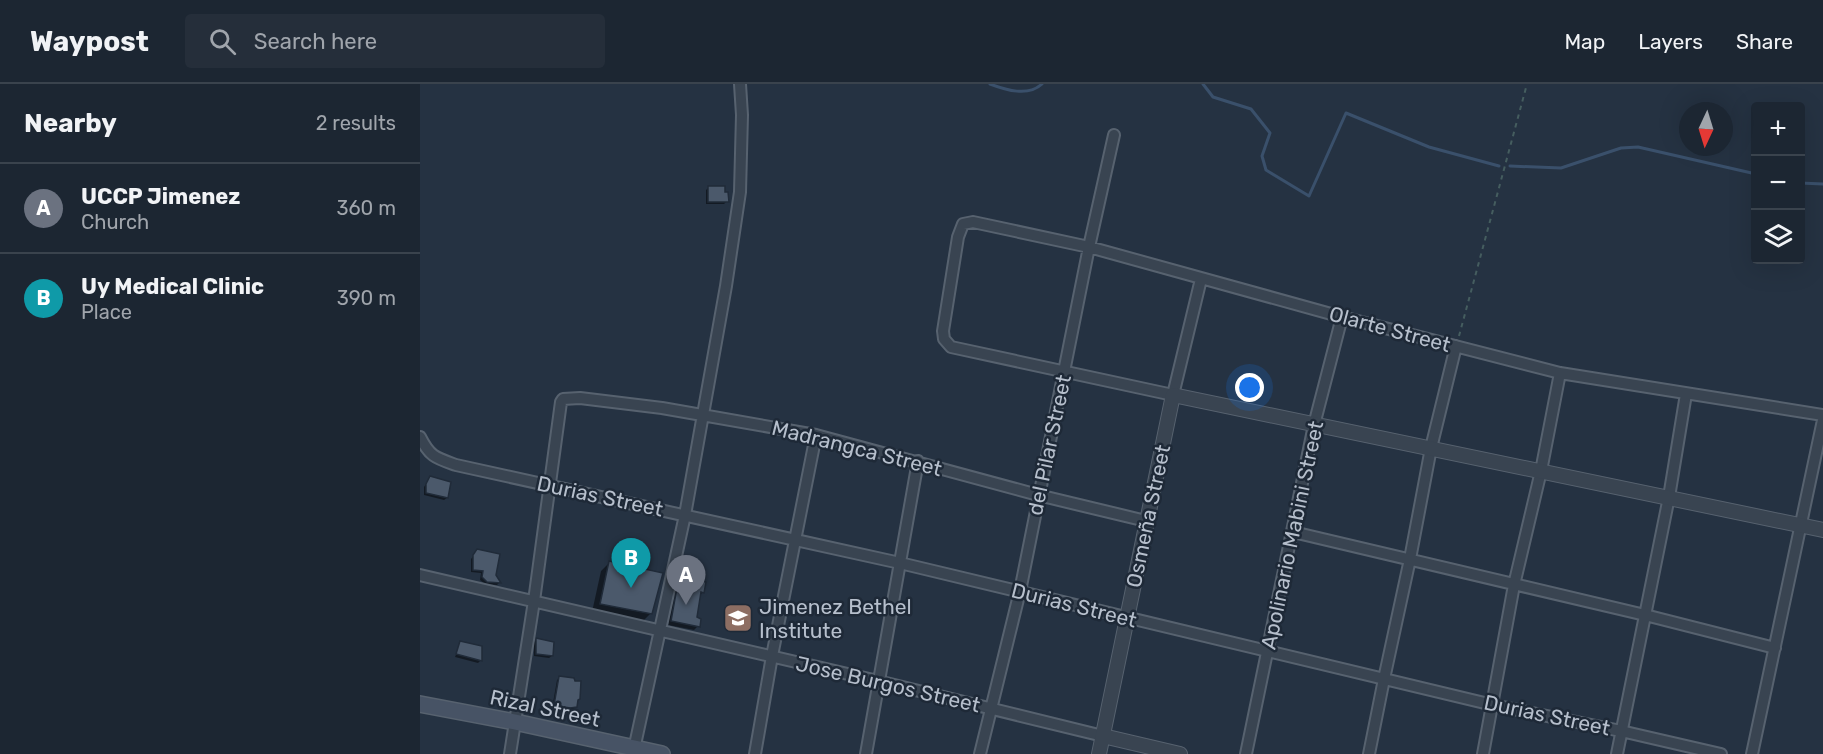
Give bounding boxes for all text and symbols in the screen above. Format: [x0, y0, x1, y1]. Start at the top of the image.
search box [185, 14, 605, 68]
text: Waypost [30, 25, 149, 58]
icon: search [206, 25, 239, 58]
text: Search here [254, 28, 377, 55]
text: Map [1564, 29, 1605, 54]
text: Layers [1638, 29, 1703, 54]
text: Share [1736, 29, 1793, 54]
north arrow [1679, 102, 1733, 156]
map controls [1751, 102, 1805, 264]
button: + [1751, 102, 1805, 156]
text: Nearby [24, 108, 117, 139]
text: 2 results [316, 111, 396, 135]
button: − [1751, 156, 1805, 210]
text: UCCP Jimenez [81, 183, 241, 210]
text: A [36, 196, 51, 220]
text: 360 m [337, 196, 396, 220]
text: Church [81, 210, 149, 234]
button: layers [1751, 210, 1805, 264]
text: Uy Medical Clinic [81, 273, 264, 300]
text: B [36, 286, 51, 310]
text: 390 m [337, 286, 396, 310]
text: Place [81, 300, 132, 324]
street label: Olarte Street [1327, 301, 1453, 357]
street label: del Pilar Street [1022, 372, 1076, 518]
your location [1235, 373, 1264, 402]
street label: Madrangca Street [769, 415, 945, 481]
street label: Apolinario Mabini Street [1256, 418, 1328, 652]
street label: Osmeña Street [1121, 442, 1175, 590]
street label: Durias Street [535, 470, 665, 522]
pin: B [612, 538, 650, 588]
pin: A [666, 556, 706, 605]
street label: Durias Street [1009, 577, 1139, 633]
place label: Jimenez Bethel Institute [759, 594, 912, 643]
school or university icon: Jimenez Bethel Institute [722, 602, 754, 634]
street label: Jose Burgos Street [793, 651, 983, 717]
street label: Rizal Street [488, 684, 602, 732]
street label: Durias Street [1482, 689, 1612, 741]

